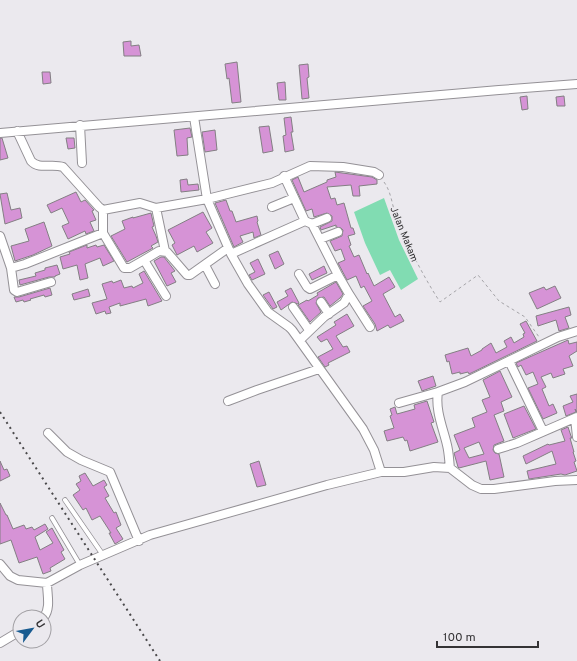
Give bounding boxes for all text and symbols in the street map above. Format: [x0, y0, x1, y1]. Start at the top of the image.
street label: Jalan Makam [387, 205, 421, 264]
north arrow [12, 609, 52, 649]
text: U [32, 617, 48, 631]
scale bar [437, 623, 538, 649]
text: 100 m [443, 630, 476, 646]

